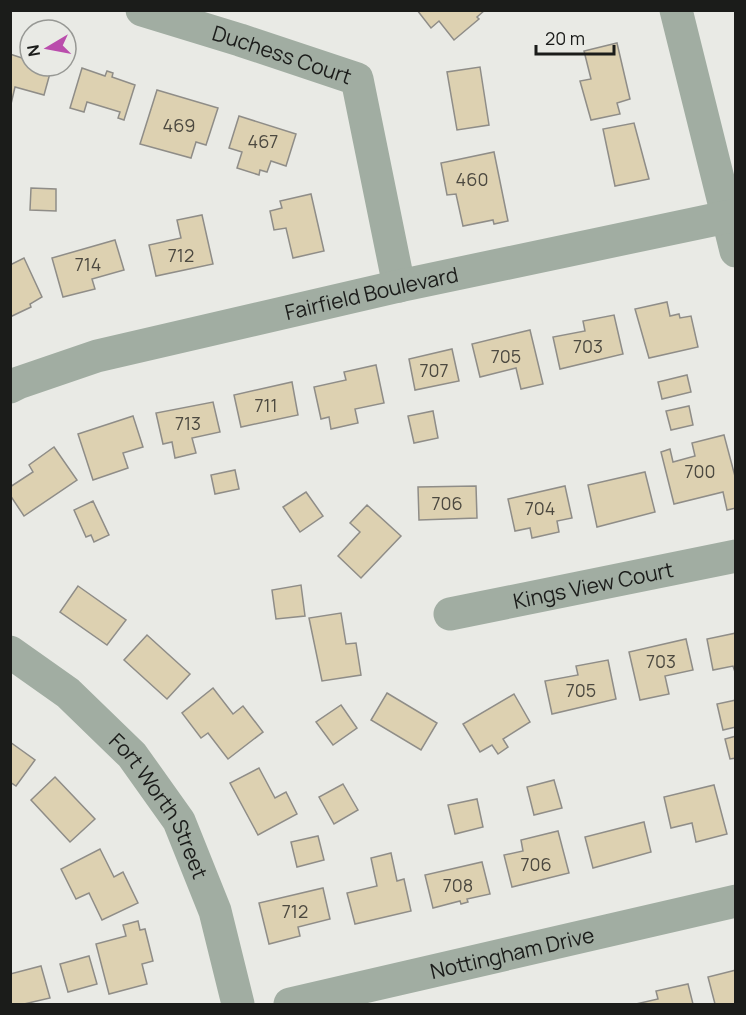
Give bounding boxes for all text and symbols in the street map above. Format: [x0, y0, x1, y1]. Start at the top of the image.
north arrow [18, 18, 78, 78]
street label: Duchess Court [209, 18, 356, 90]
scale bar [536, 18, 614, 56]
text: 20 m [545, 26, 585, 50]
text: N [21, 43, 45, 58]
house number: 469 [163, 113, 195, 137]
house number: 467 [248, 129, 278, 153]
house number: 460 [456, 167, 488, 191]
house number: 712 [168, 243, 194, 267]
house number: 714 [75, 252, 101, 276]
street label: Fairfield Boulevard [282, 260, 461, 326]
house number: 703 [573, 334, 603, 358]
house number: 705 [491, 344, 521, 368]
house number: 707 [419, 358, 449, 382]
house number: 711 [254, 393, 278, 417]
house number: 713 [175, 411, 201, 435]
house number: 700 [685, 459, 716, 483]
house number: 706 [431, 491, 463, 515]
house number: 704 [525, 496, 555, 520]
street label: Kings View Court [511, 555, 676, 615]
house number: 703 [646, 649, 676, 673]
house number: 705 [566, 678, 596, 702]
street label: Fort Worth Street [103, 727, 215, 883]
house number: 706 [520, 852, 552, 876]
house number: 708 [443, 873, 473, 897]
house number: 712 [282, 899, 308, 923]
street label: Nottingham Drive [427, 920, 597, 985]

